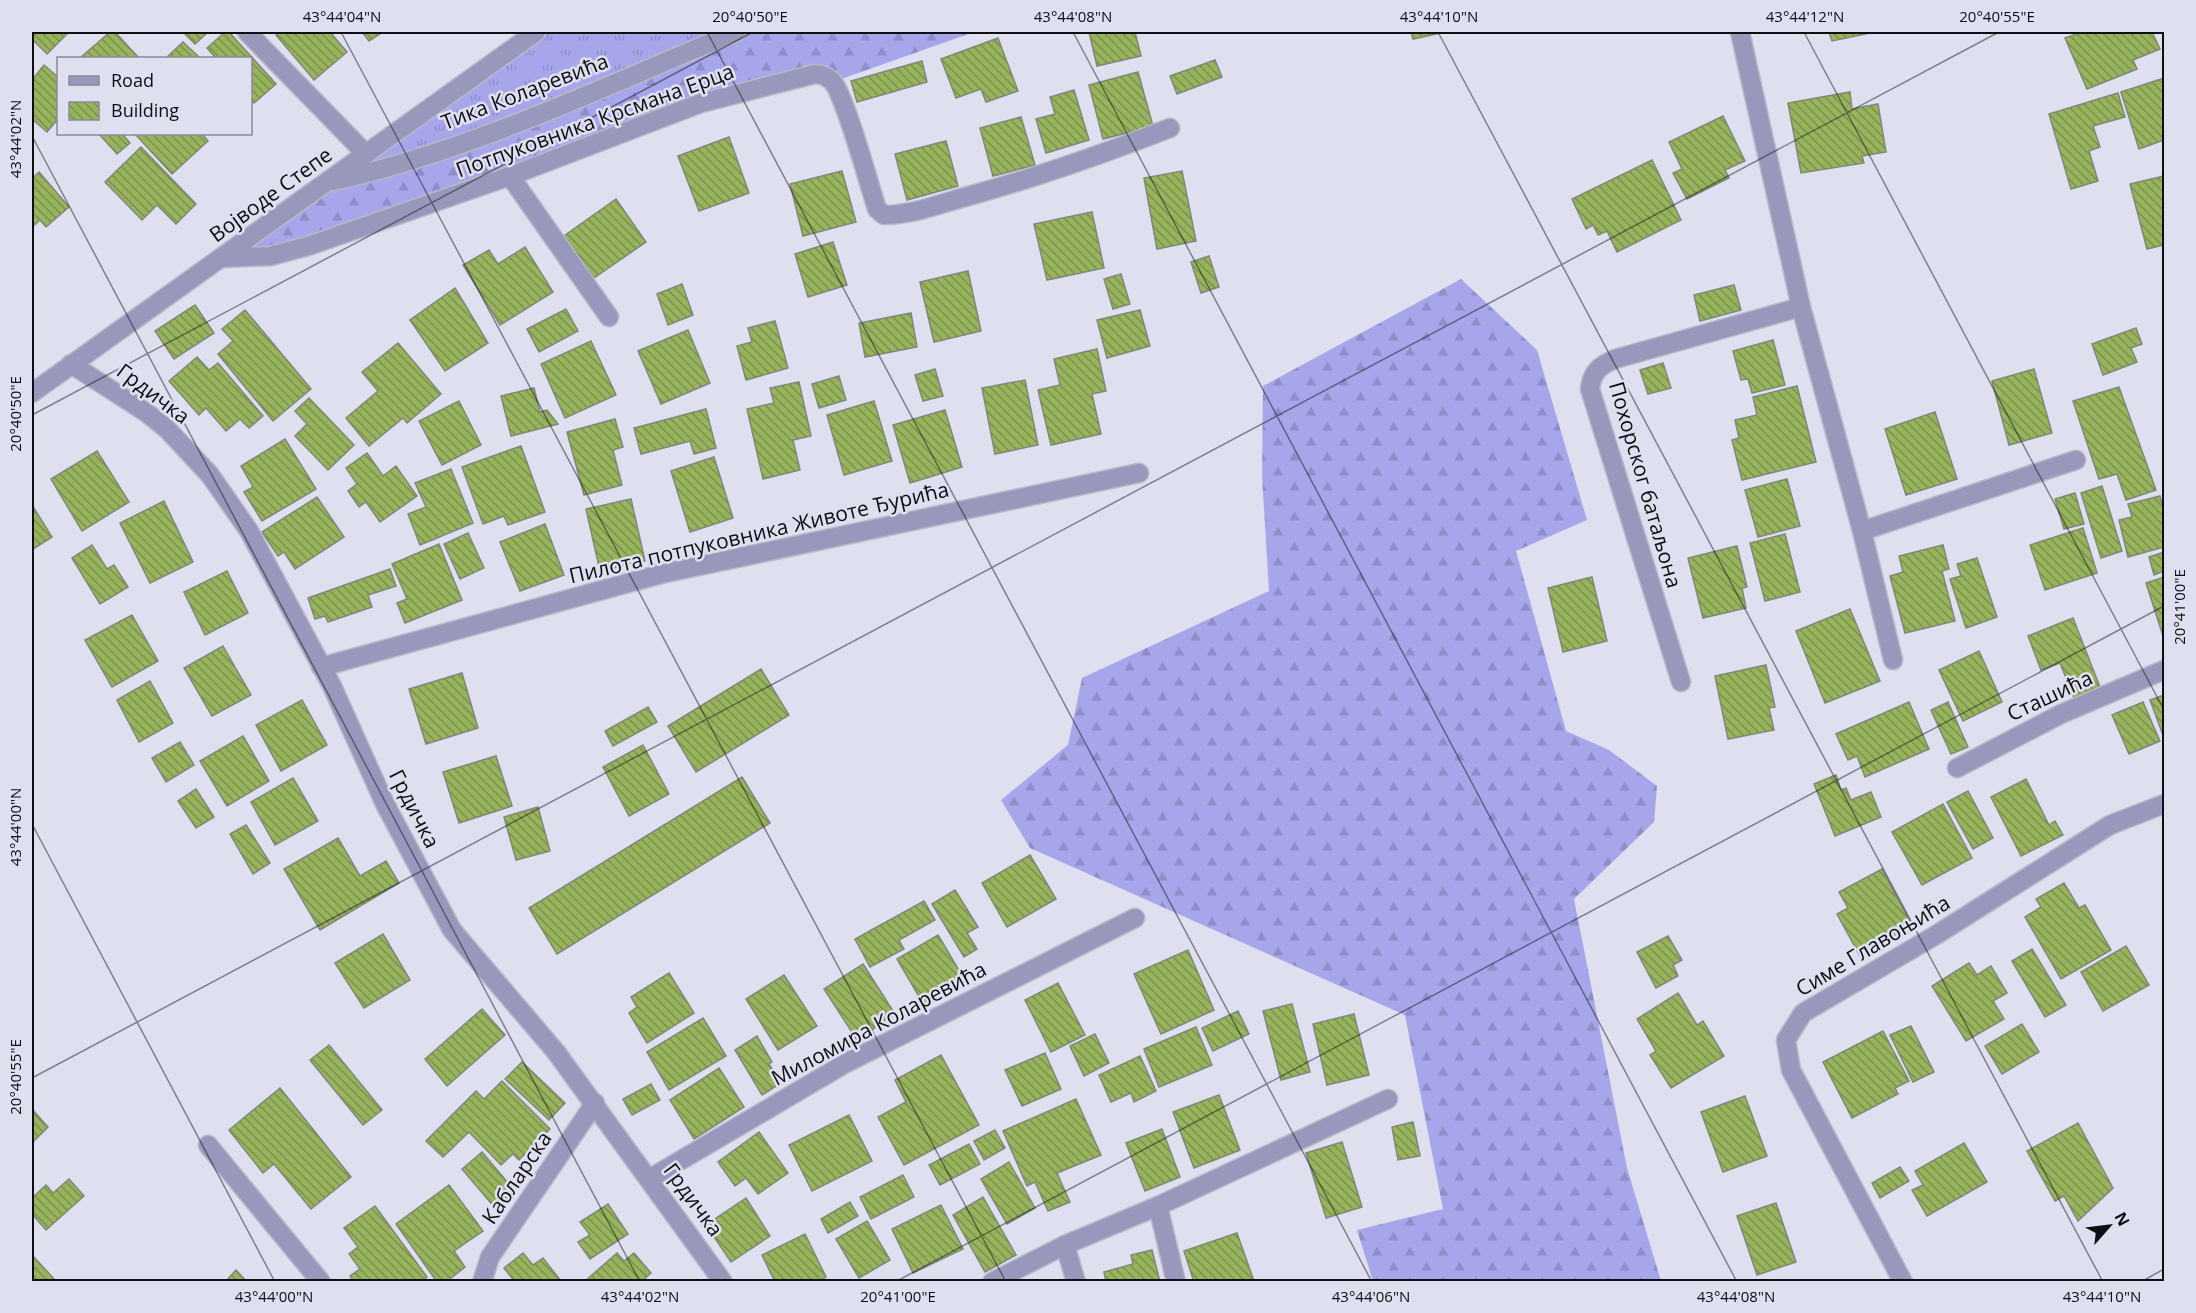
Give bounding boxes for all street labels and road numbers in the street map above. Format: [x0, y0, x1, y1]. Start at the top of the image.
street label: Тика Коларевића [437, 46, 612, 136]
street label: Потпуковника Крсмана Ерца [452, 57, 738, 183]
street label: Војводе Степе [203, 140, 337, 248]
street label: Грдичка [111, 357, 196, 430]
street label: Похорског батаљона [1603, 378, 1689, 591]
street label: Пилота потпуковника Животе Ђурића [566, 475, 951, 589]
street label: Сташића [2002, 663, 2097, 727]
street label: Грдичка [383, 765, 447, 853]
street label: Симе Главоњића [1790, 888, 1955, 1002]
street label: Миломира Коларевића [766, 955, 991, 1092]
street label: Кабларска [475, 1126, 557, 1229]
street label: Грдичка [658, 1157, 730, 1242]

